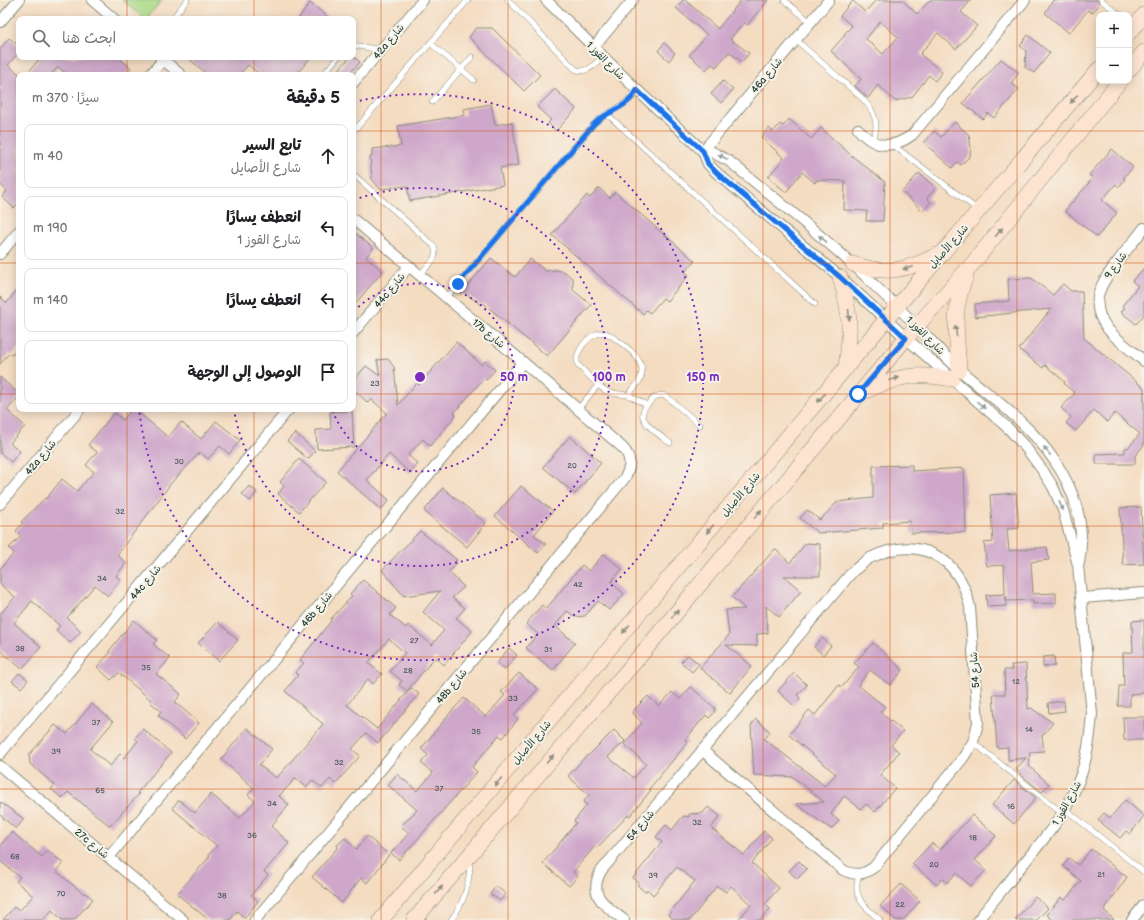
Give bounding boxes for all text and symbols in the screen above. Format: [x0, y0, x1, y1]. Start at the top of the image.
map controls [1096, 12, 1132, 84]
button: + [1096, 12, 1132, 48]
search box [16, 16, 356, 60]
street label: 42a شارع [371, 21, 408, 62]
icon: search [30, 27, 52, 49]
text: ابحث هنا [62, 29, 116, 48]
street label: شارع القوز 1 [583, 39, 627, 83]
button: − [1096, 48, 1132, 84]
street label: 46a شارع [749, 55, 786, 96]
text: 5 دقيقة [286, 88, 340, 108]
text: سيرًا · 370 m [32, 90, 99, 106]
one-way arrow [1069, 93, 1078, 104]
text: تابع السير [243, 136, 301, 155]
icon: ahead [317, 145, 339, 167]
text: 40 m [33, 148, 63, 164]
one-way arrow [717, 154, 728, 161]
text: شارع الأصايل [231, 160, 301, 176]
text: انعطف يسارًا [226, 208, 301, 227]
icon: left [317, 217, 339, 239]
text: 190 m [33, 220, 67, 236]
street label: شارع الأصايل [926, 221, 972, 272]
one-way arrow [995, 226, 1003, 237]
text: شارع القوز 1 [237, 232, 301, 248]
one-way arrow [818, 235, 829, 244]
street label: شارع 9 [1102, 250, 1131, 282]
one-way arrow [902, 265, 914, 271]
street label: 44c شارع [372, 271, 409, 311]
route end [449, 275, 467, 293]
icon: left [317, 289, 339, 311]
text: انعطف يسارًا [226, 291, 301, 310]
text: 140 m [33, 292, 68, 308]
one-way arrow [846, 309, 853, 321]
street label: شارع القوز 1 [903, 314, 947, 358]
street label: 17b شارع [469, 317, 507, 352]
one-way arrow [953, 325, 959, 337]
icon: arrive [317, 361, 339, 383]
text: الوصول إلى الوجهة [187, 363, 301, 382]
centre of rings [413, 370, 427, 384]
text: 50 m [500, 370, 528, 385]
text: 100 m [592, 370, 626, 385]
text: 150 m [687, 370, 719, 385]
one-way arrow [889, 376, 901, 382]
house number: 23 [370, 379, 380, 388]
route start [849, 385, 867, 403]
one-way arrow [816, 392, 825, 403]
one-way arrow [976, 400, 986, 410]
street label: 42a شارع [23, 437, 60, 478]
one-way arrow [1043, 445, 1052, 456]
house number: 30 [174, 457, 184, 466]
house number: 20 [567, 461, 577, 470]
street label: شارع الأصايل [718, 469, 764, 520]
one-way arrow [1059, 500, 1065, 512]
house number: 32 [115, 507, 125, 516]
one-way arrow [754, 509, 763, 520]
one-way arrow [705, 524, 714, 535]
street label: 44c شارع [128, 563, 165, 603]
house number: 34 [97, 574, 107, 583]
house number: 42 [573, 580, 583, 589]
street label: 46b شارع [299, 589, 336, 630]
one-way arrow [670, 609, 679, 620]
one-way arrow [622, 623, 631, 634]
house number: 27 [410, 636, 418, 645]
house number: 38 [15, 644, 25, 653]
house number: 31 [544, 645, 552, 654]
street label: شارع 54 [968, 651, 983, 688]
house number: 35 [141, 663, 151, 672]
house number: 28 [403, 666, 413, 675]
street label: 48b شارع [434, 667, 471, 707]
house number: 12 [1012, 677, 1020, 686]
house number: 33 [508, 694, 518, 703]
street label: شارع الأصايل [509, 717, 555, 768]
house number: 37 [92, 718, 100, 727]
house number: 14 [1025, 725, 1033, 734]
house number: 35 [471, 727, 481, 736]
house number: 39 [51, 747, 61, 756]
one-way arrow [546, 754, 555, 765]
house number: 32 [334, 758, 344, 767]
one-way arrow [493, 777, 502, 787]
street label: شارع القوز 1 [1050, 779, 1085, 828]
house number: 37 [435, 784, 443, 793]
house number: 65 [95, 786, 105, 795]
house number: 34 [267, 799, 277, 808]
house number: 16 [1007, 802, 1015, 811]
street label: شارع 54 [625, 808, 658, 844]
house number: 32 [692, 818, 702, 827]
street label: 27c شارع [71, 826, 111, 862]
house number: 36 [247, 831, 257, 840]
house number: 18 [969, 833, 977, 842]
house number: 68 [10, 852, 20, 861]
house number: 20 [929, 860, 939, 869]
house number: 21 [1097, 870, 1105, 879]
house number: 39 [648, 871, 658, 880]
one-way arrow [434, 885, 443, 895]
house number: 70 [57, 889, 66, 898]
house number: 38 [217, 891, 227, 900]
house number: 22 [895, 900, 905, 909]

